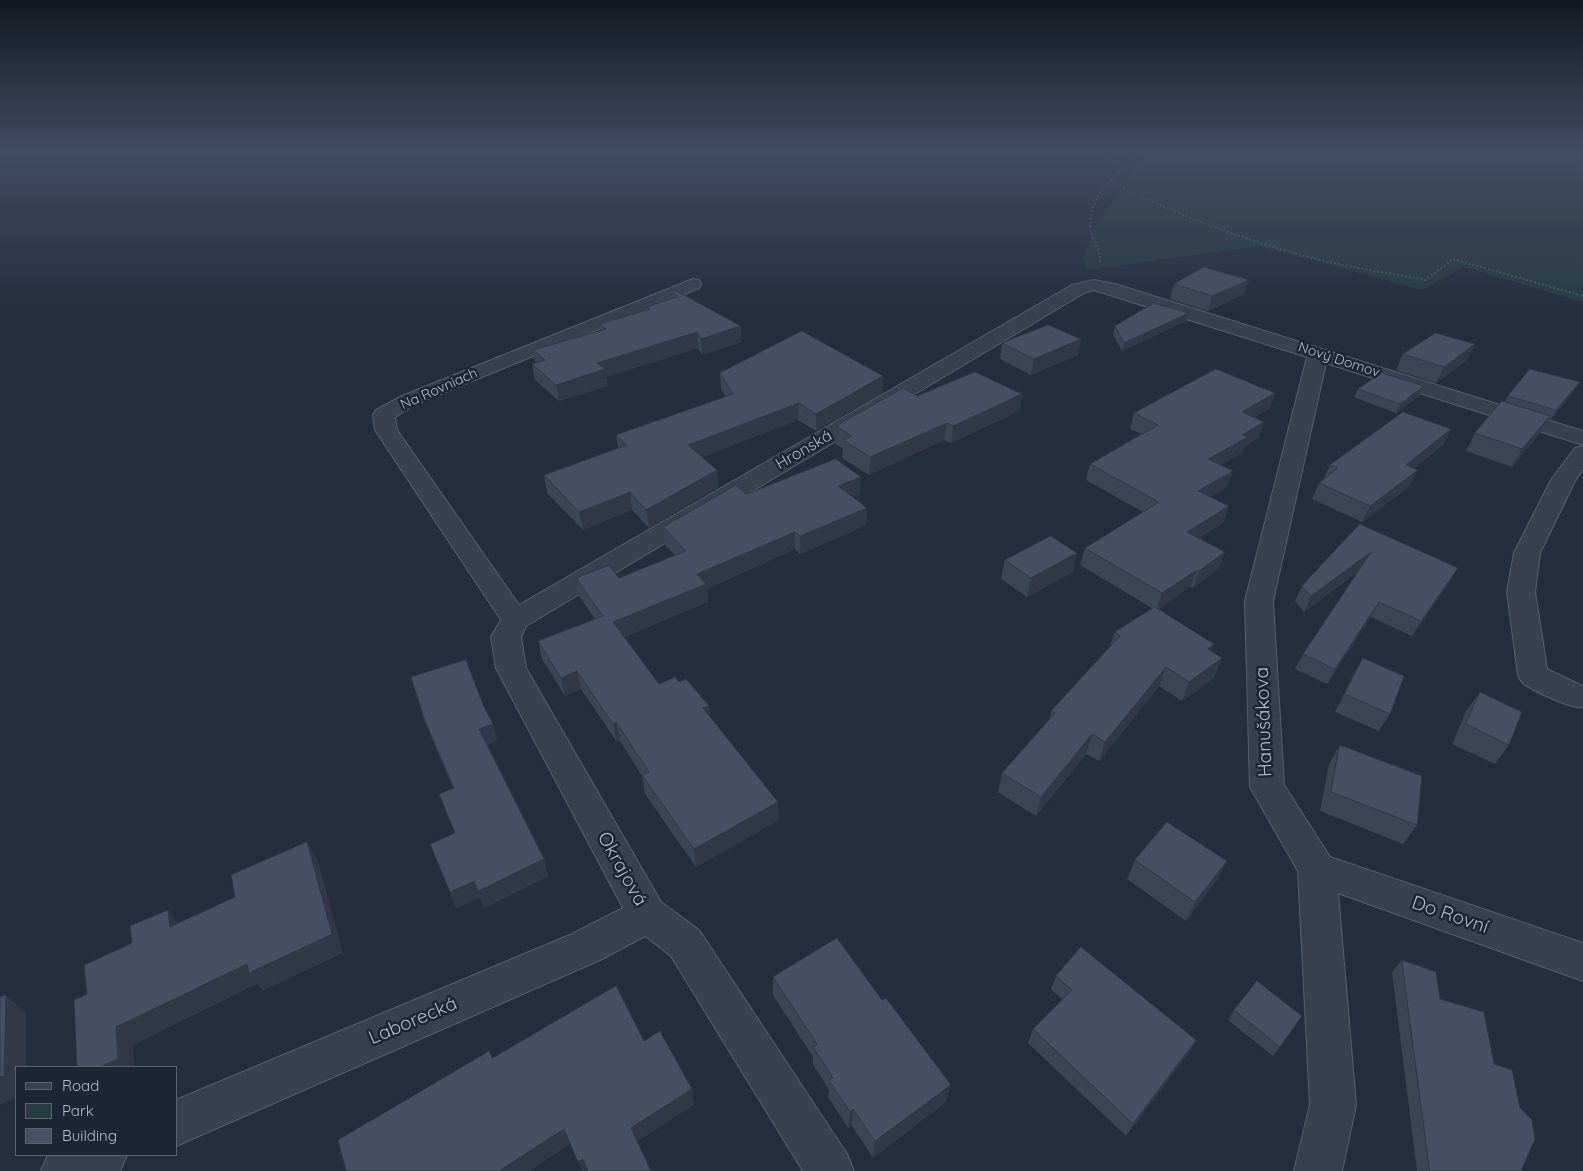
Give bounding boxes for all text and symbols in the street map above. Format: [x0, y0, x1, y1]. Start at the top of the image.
street label: Nový Domov [1296, 339, 1382, 381]
street label: Na Rovniach [398, 365, 480, 413]
street label: Hronská [772, 426, 836, 474]
street label: Hanušákova [1251, 667, 1277, 777]
street label: Okrajová [592, 828, 652, 910]
street label: Do Rovní [1409, 891, 1491, 939]
street label: Laborecká [365, 992, 461, 1050]
legend [15, 1066, 178, 1156]
text: Road [62, 1076, 99, 1095]
text: Park [62, 1101, 94, 1120]
text: Building [62, 1126, 117, 1145]

